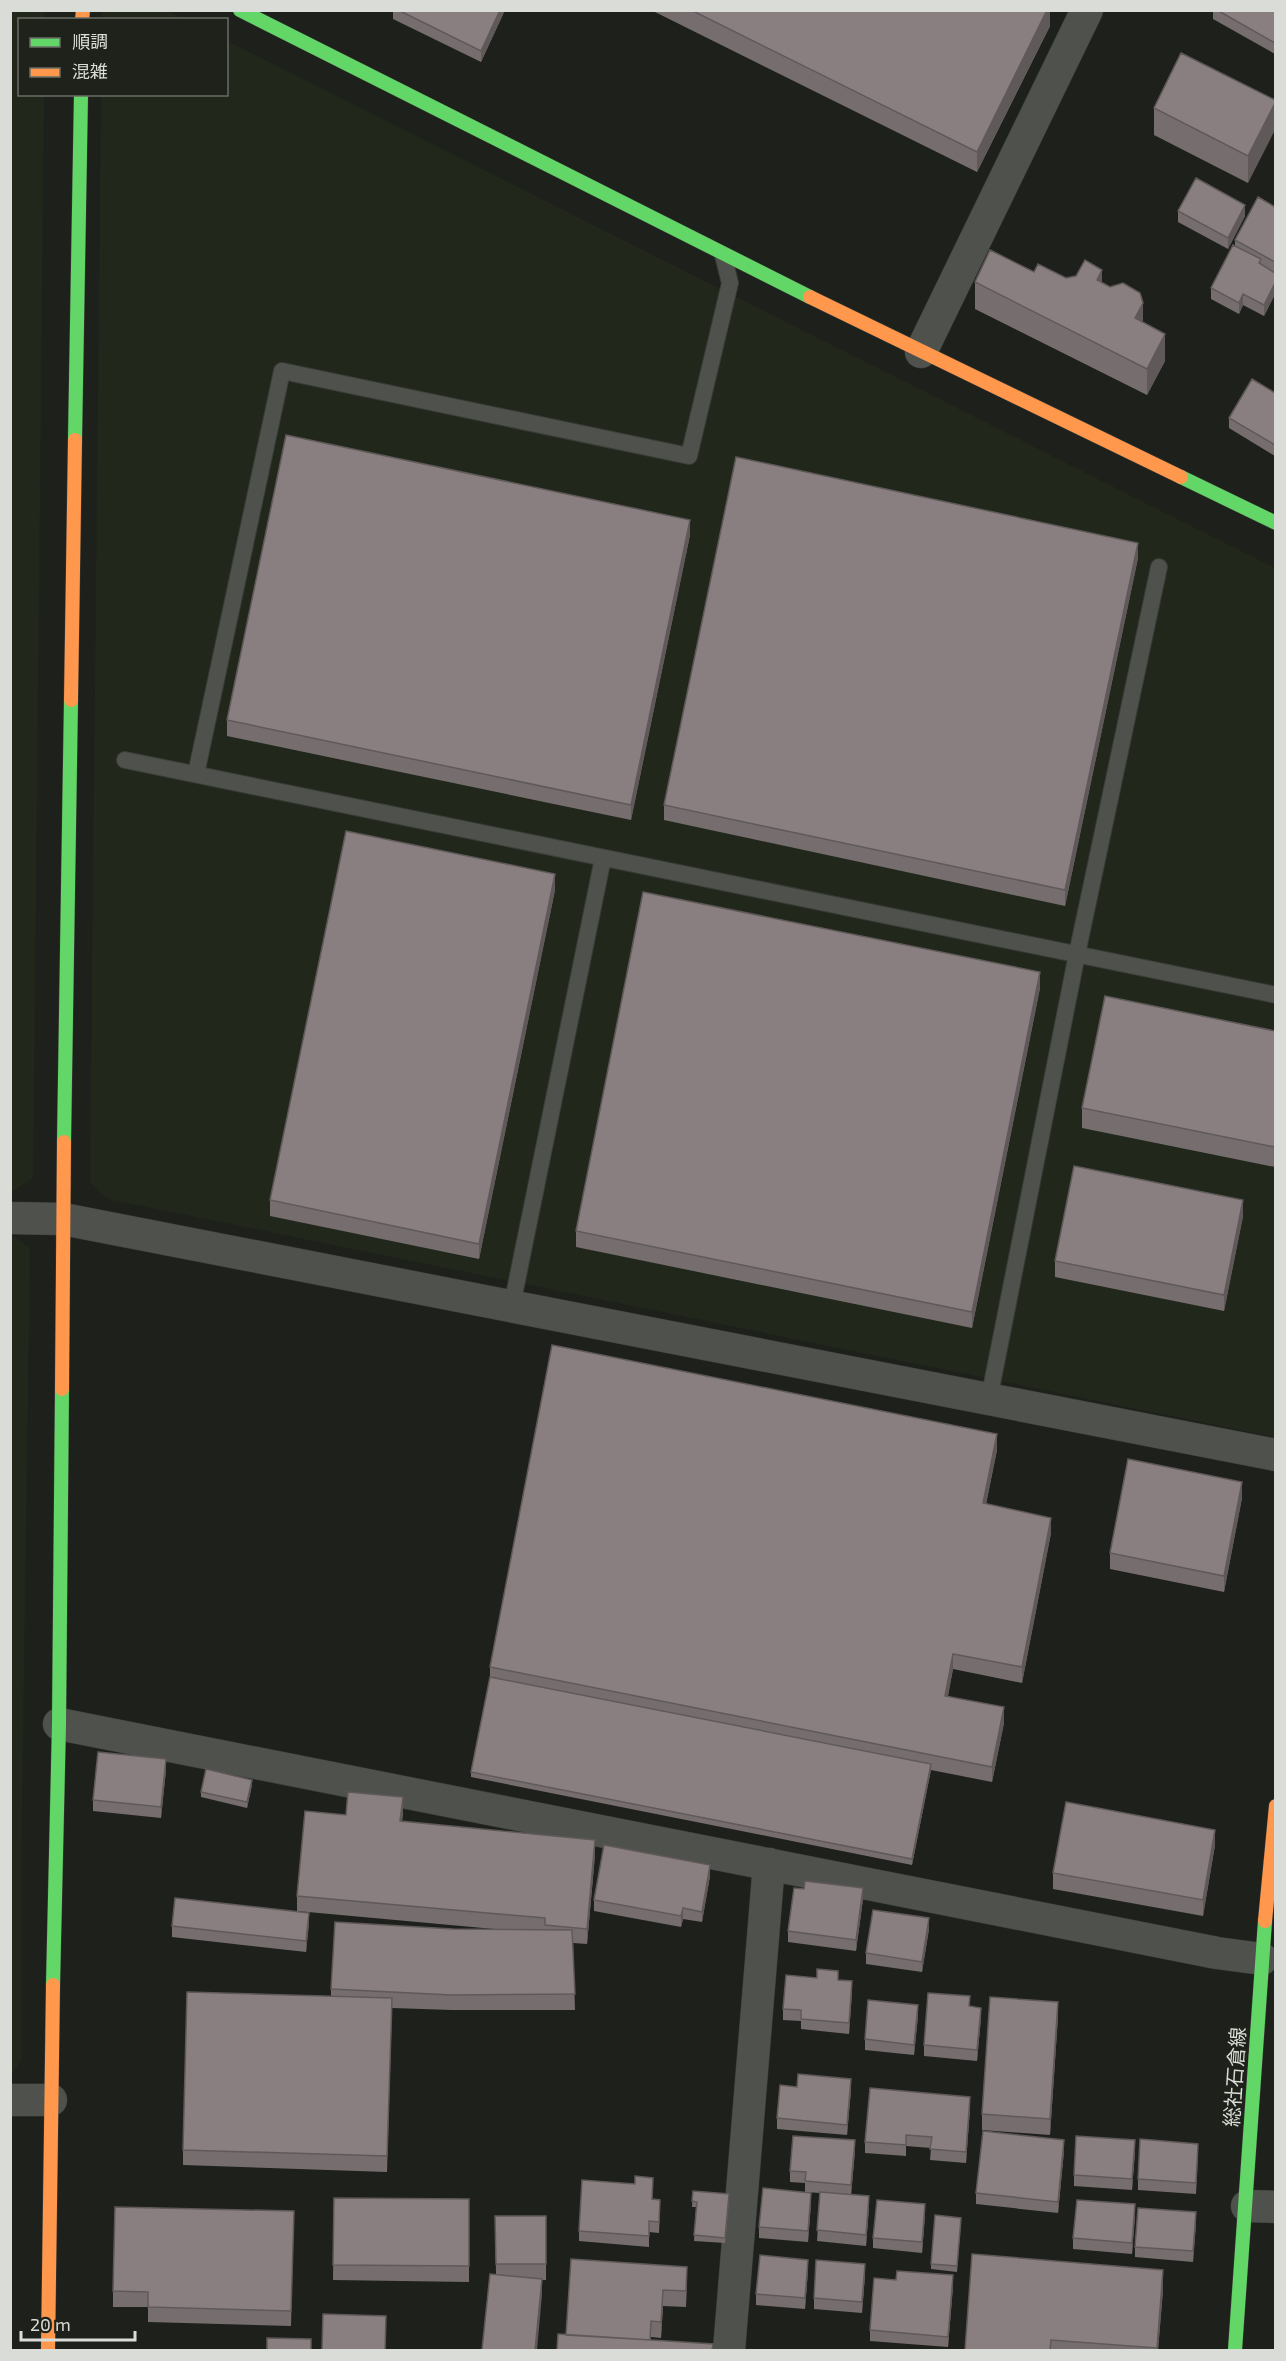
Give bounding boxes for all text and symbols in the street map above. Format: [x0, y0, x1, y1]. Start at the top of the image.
legend [18, 18, 228, 96]
text: 順調 [72, 30, 108, 52]
text: 混雑 [72, 60, 108, 82]
street label: 総社石倉線 [1219, 2026, 1249, 2128]
scale bar [21, 2304, 135, 2342]
text: 20 m [30, 2313, 71, 2335]

